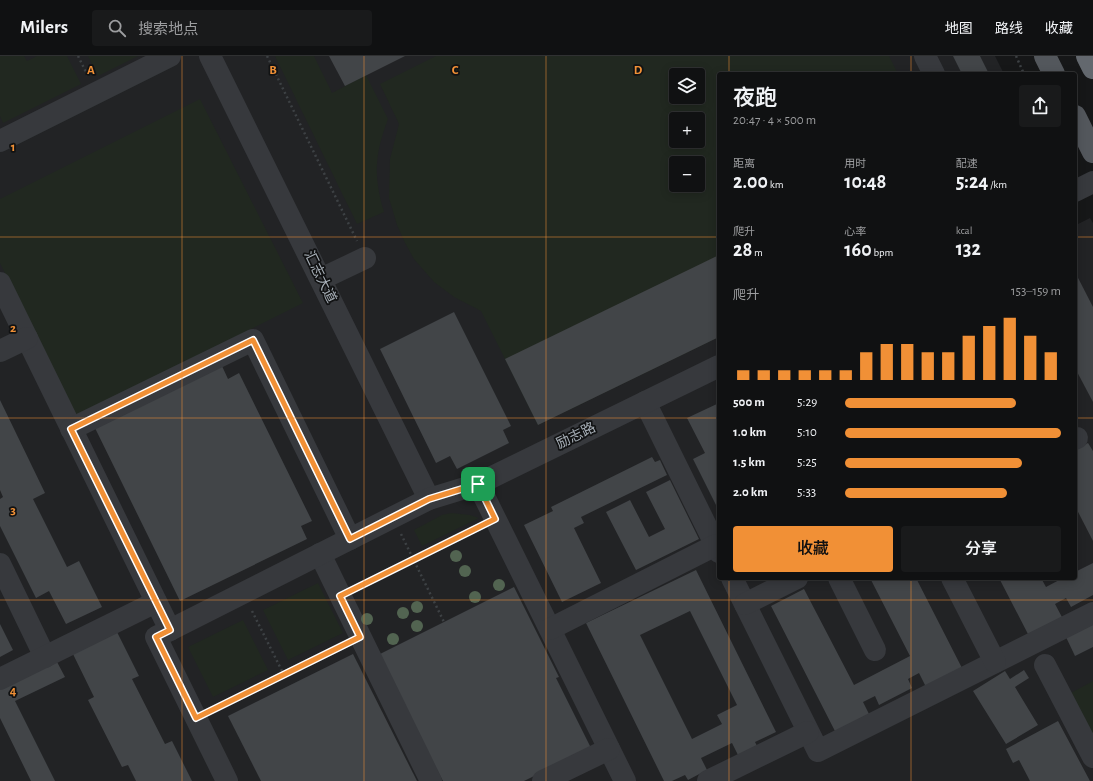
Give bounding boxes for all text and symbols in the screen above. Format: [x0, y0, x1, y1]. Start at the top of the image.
search box [92, 10, 372, 46]
icon: search [106, 17, 128, 39]
text: Milers [20, 18, 68, 37]
text: 搜索地点 [138, 22, 198, 37]
text: 地图 [945, 22, 973, 36]
text: 路线 [995, 22, 1023, 36]
text: 收藏 [1045, 22, 1073, 36]
text: A [87, 64, 95, 77]
text: B [269, 64, 277, 77]
text: C [452, 64, 459, 77]
text: D [634, 64, 643, 77]
map controls [669, 68, 705, 192]
button: layers [669, 68, 705, 104]
button: share [1019, 85, 1061, 127]
text: 夜跑 [733, 87, 777, 109]
button: + [669, 112, 705, 148]
text: 20:47 · 4 × 500 m [733, 114, 816, 127]
text: 1 [11, 141, 15, 154]
button: − [669, 156, 705, 192]
text: 距离 [733, 158, 755, 169]
text: 用时 [844, 158, 866, 169]
text: 配速 [956, 158, 978, 169]
text: 2.00 [733, 172, 768, 192]
text: 10:48 [844, 172, 886, 192]
text: 5:24 [956, 172, 988, 192]
text: km [768, 179, 783, 190]
text: /km [988, 179, 1007, 190]
text: kcal [956, 225, 972, 236]
text: 爬升 [733, 226, 755, 237]
text: 心率 [844, 226, 866, 237]
text: 132 [956, 239, 981, 259]
text: 28 [733, 240, 752, 260]
text: 160 [844, 240, 872, 260]
text: m [752, 247, 763, 258]
text: bpm [872, 247, 893, 258]
street label: 汇志大道 [301, 248, 339, 305]
text: 153–159 m [1011, 285, 1061, 298]
text: 爬升 [733, 289, 759, 302]
text: 2 [10, 322, 16, 335]
text: 500 m [733, 396, 765, 409]
text: 5:29 [797, 396, 817, 409]
street label: 励志路 [554, 420, 598, 451]
text: 1.0 km [733, 426, 766, 439]
text: 5:10 [797, 426, 817, 439]
text: 1.5 km [733, 456, 765, 469]
text: 5:25 [797, 456, 817, 469]
pin [461, 467, 495, 501]
icon: arrive [467, 473, 489, 495]
text: 2.0 km [733, 486, 768, 499]
text: 5:33 [797, 486, 816, 499]
text: 3 [10, 504, 16, 517]
button: 收藏 [733, 526, 893, 572]
button: 分享 [901, 526, 1061, 572]
text: 4 [10, 685, 17, 698]

